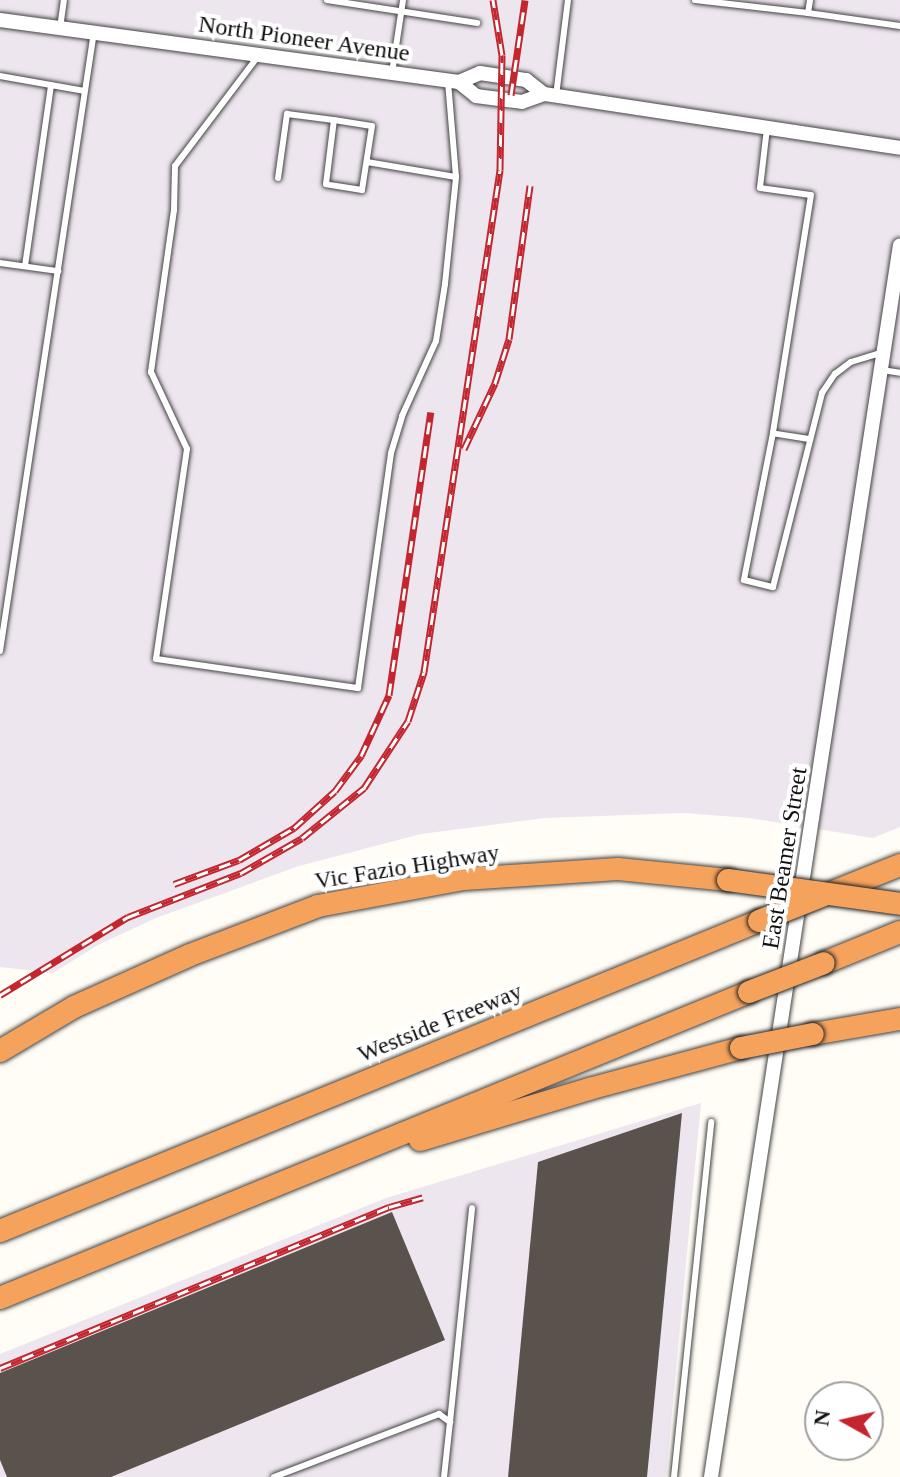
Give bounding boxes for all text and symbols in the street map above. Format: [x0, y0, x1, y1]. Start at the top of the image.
street label: North Pioneer Avenue [196, 10, 412, 68]
street label: East Beamer Street [756, 765, 814, 951]
street label: Vic Fazio Highway [313, 838, 501, 896]
street label: Westside Freeway [354, 977, 526, 1069]
north arrow [804, 1381, 884, 1461]
text: N [808, 1408, 835, 1427]

